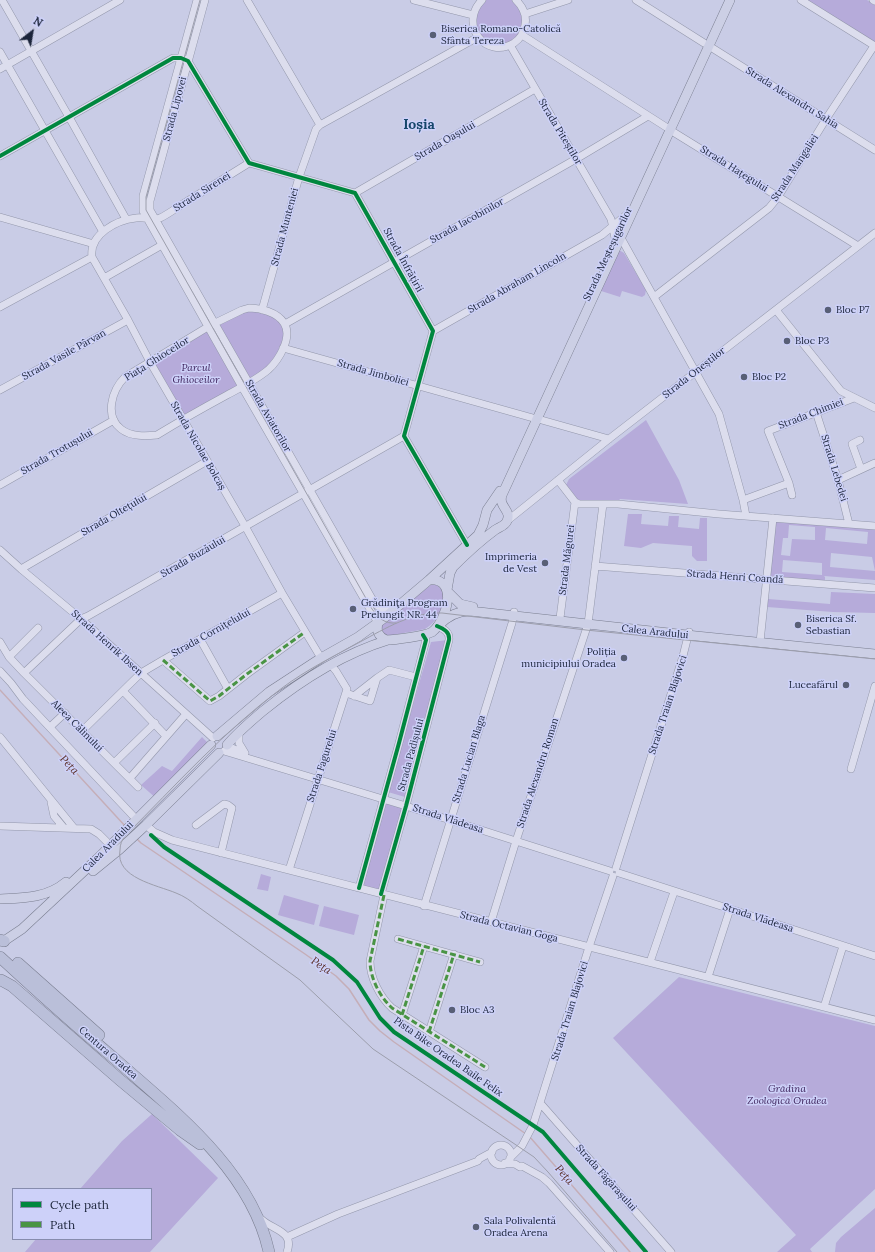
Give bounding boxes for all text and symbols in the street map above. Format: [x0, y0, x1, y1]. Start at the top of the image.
north arrow [12, 12, 52, 52]
text: N [31, 14, 45, 30]
place label: Biserica Romano-Catolică Sfânta Tereza [441, 23, 561, 46]
marker: Biserica Romano-Catolică Sfânta Tereza [428, 30, 438, 40]
street label: Strada Alexandru Sahia [743, 64, 841, 132]
street label: Strada Lipovei [161, 75, 189, 143]
street label: Strada Piteștilor [535, 97, 585, 167]
district label: Ioșia [403, 117, 435, 133]
street label: Strada Oașului [413, 119, 477, 163]
street label: Strada Mangaliei [769, 132, 821, 204]
street label: Strada Hațegului [698, 143, 770, 195]
street label: Strada Sirenei [171, 170, 233, 214]
street label: Strada Munteniei [269, 187, 301, 267]
street label: Strada Iacobinilor [428, 196, 506, 246]
street label: Strada Meșteșugarilor [581, 205, 635, 303]
street label: Strada Înfrățirii [380, 226, 426, 294]
street label: Strada Abraham Lincoln [466, 250, 568, 316]
place label: Bloc P7 [836, 304, 869, 316]
marker: Bloc P7 [823, 305, 833, 315]
street label: Strada Vasile Pârvan [20, 327, 108, 383]
street label: Piața Ghioceilor [122, 334, 192, 384]
place label: Bloc P3 [795, 335, 829, 347]
marker: Bloc P3 [782, 336, 792, 346]
street label: Strada Oneștilor [660, 345, 728, 401]
street label: Strada Jimboliei [336, 357, 410, 389]
park label: Parcul Ghioceilor [172, 362, 220, 386]
place label: Bloc P2 [752, 371, 786, 383]
marker: Bloc P2 [739, 372, 749, 382]
street label: Strada Aviatorilor [242, 378, 294, 454]
street label: Strada Chimiei [777, 396, 845, 432]
street label: Strada Nicolae Bolcaș [168, 400, 228, 492]
street label: Strada Trotușului [19, 427, 95, 477]
street label: Strada Lebedei [818, 433, 850, 503]
street label: Strada Oltețului [79, 491, 149, 539]
street label: Strada Măgurei [557, 524, 577, 596]
street label: Strada Buzăului [159, 534, 227, 580]
place label: Imprimeria de Vest [485, 551, 537, 574]
marker: Imprimeria de Vest [540, 558, 550, 568]
street label: Strada Henri Coandă [686, 568, 784, 586]
place label: Grădiniţa Program Prelungit NR. 44 [361, 597, 448, 620]
marker: Grădiniţa Program Prelungit NR. 44 [348, 604, 358, 614]
street label: Strada Cornițelului [169, 606, 253, 660]
street label: Strada Henrik Ibsen [69, 608, 145, 678]
place label: Biserica Sf. Sebastian [806, 613, 857, 636]
marker: Biserica Sf. Sebastian [793, 620, 803, 630]
street label: Calea Aradului [621, 623, 689, 641]
place label: Poliția municipiului Oradea [521, 646, 616, 670]
marker: Poliția municipiului Oradea [619, 653, 629, 663]
street label: Strada Traian Blajovici [646, 654, 690, 756]
place label: Luceafărul [789, 679, 838, 691]
marker: Luceafărul [841, 680, 851, 690]
street label: Aleea Călinului [48, 697, 106, 755]
street label: Strada Lucian Blaga [450, 714, 488, 804]
street label: Strada Padișului [396, 717, 426, 793]
street label: Strada Alexandru Roman [515, 717, 561, 829]
street label: Strada Fagurelui [305, 728, 339, 804]
water label: Peța [57, 753, 81, 777]
street label: Strada Vlădeasa [411, 802, 485, 836]
street label: Calea Aradului [80, 819, 136, 875]
street label: Strada Vlădeasa [721, 901, 795, 935]
street label: Strada Octavian Goga [459, 909, 559, 945]
water label: Peța [308, 954, 334, 978]
street label: Strada Traian Blajovici [549, 960, 591, 1062]
place label: Bloc A3 [460, 1004, 494, 1016]
marker: Bloc A3 [447, 1005, 457, 1015]
street label: Pista Bike Oradea Baile Felix [391, 1015, 505, 1099]
street label: Centura Oradea [76, 1024, 140, 1082]
park label: Grădina Zoologică Oradea [747, 1083, 827, 1106]
street label: Strada Făgărașului [573, 1142, 639, 1214]
water label: Peța [552, 1162, 576, 1188]
legend [12, 1188, 152, 1240]
text: Cycle path [50, 1197, 109, 1212]
place label: Sala Polivalentă Oradea Arena [484, 1215, 556, 1238]
text: Path [50, 1217, 75, 1232]
marker: Sala Polivalentă Oradea Arena [471, 1222, 481, 1232]

